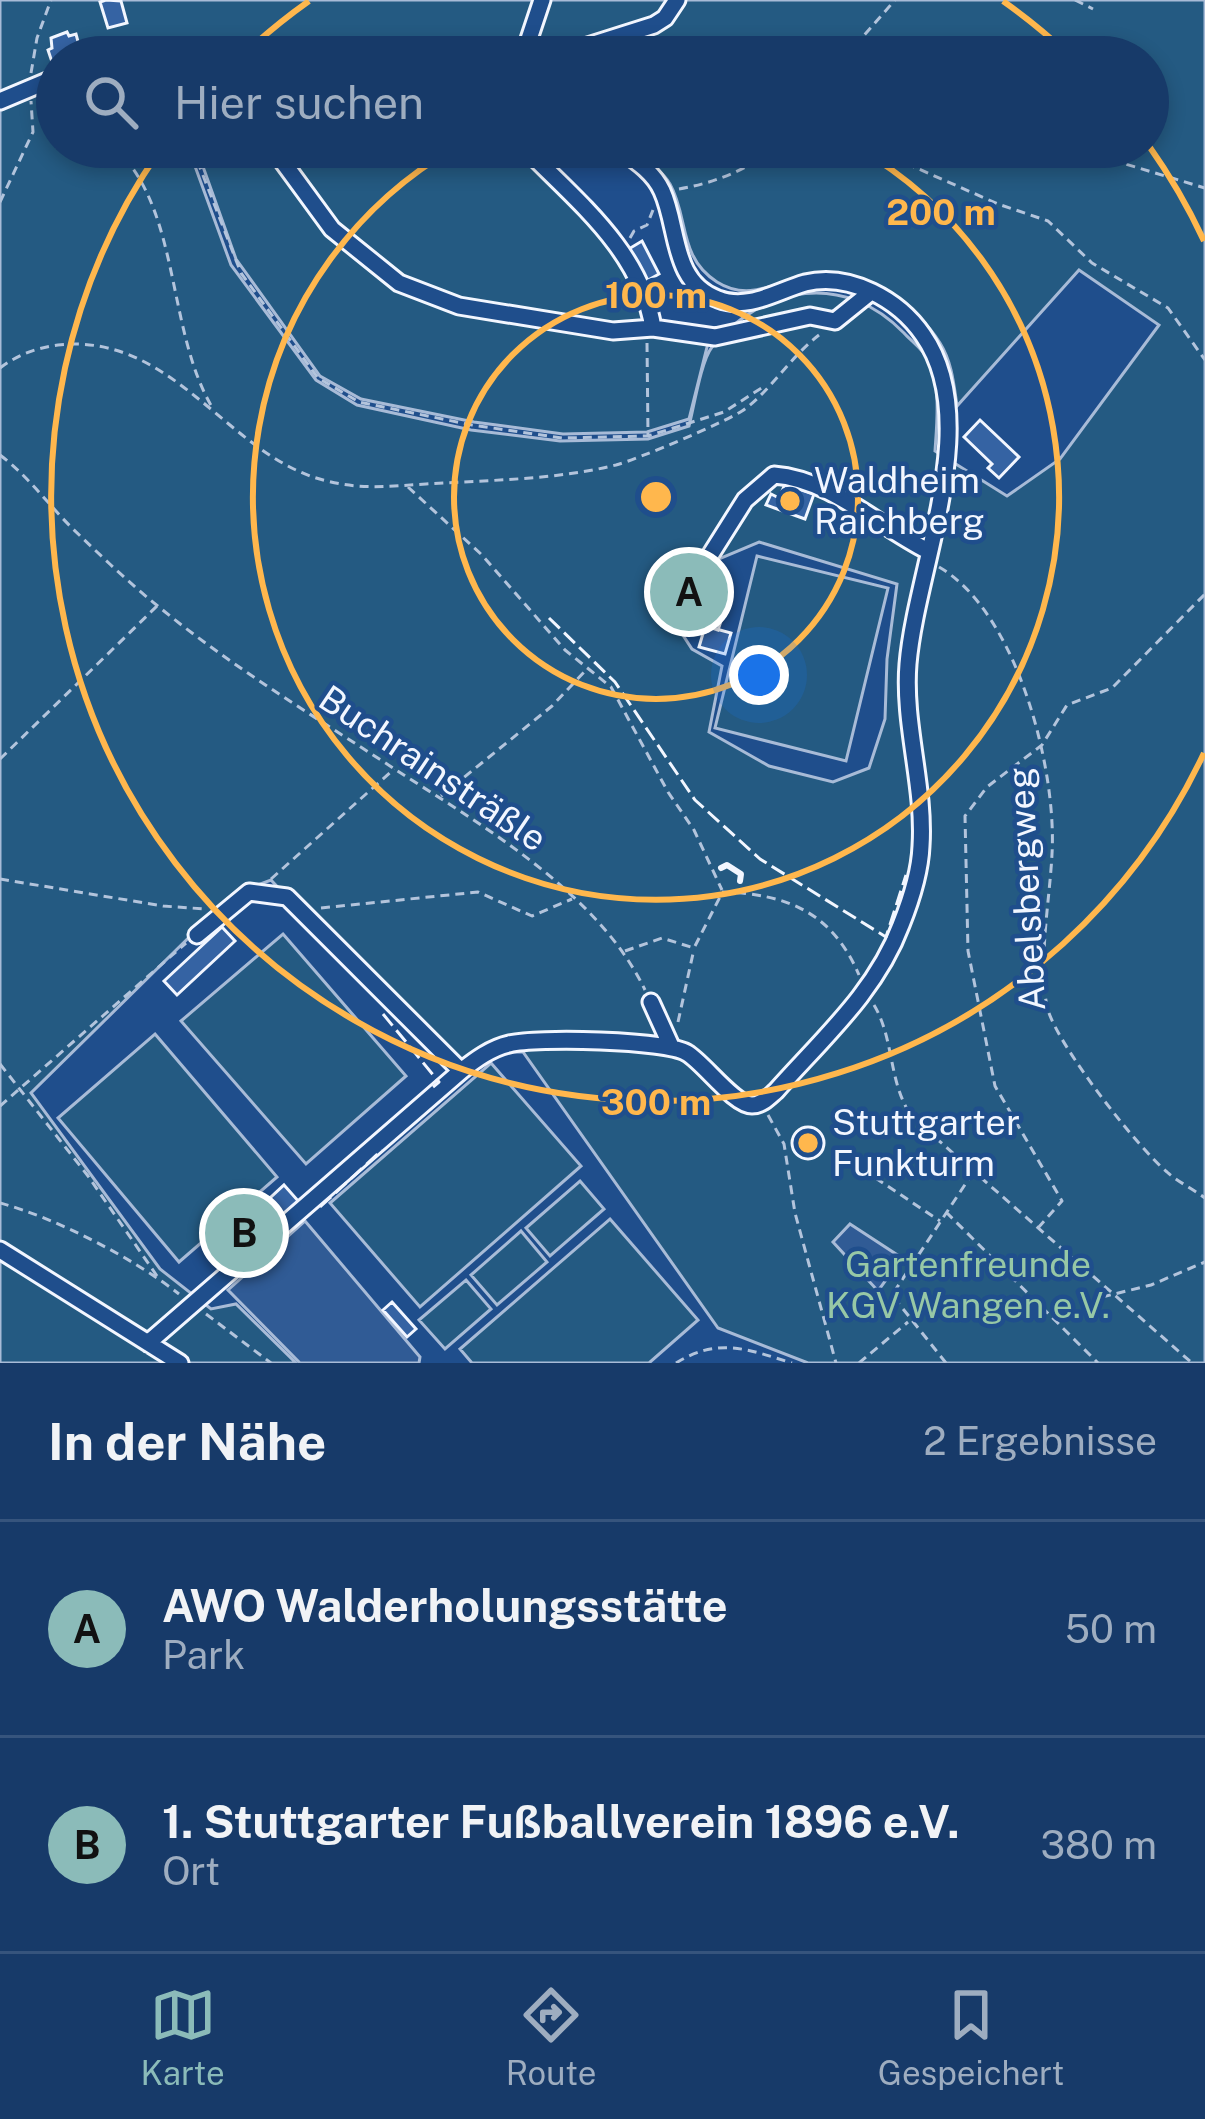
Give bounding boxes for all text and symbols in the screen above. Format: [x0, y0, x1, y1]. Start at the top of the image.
search box [36, 36, 1169, 168]
icon: search [78, 69, 144, 135]
text: Hier suchen [174, 76, 424, 129]
text: 200 m [886, 191, 996, 233]
text: 100 m [605, 274, 707, 316]
place label: Waldheim Raichberg [814, 459, 985, 542]
centre of rings [635, 476, 677, 518]
marker: Waldheim Raichberg [777, 488, 803, 514]
pin: A [650, 547, 728, 637]
your location [729, 645, 789, 705]
street label: Buchrainsträßle [311, 677, 555, 859]
street label: Abelsbergweg [999, 766, 1053, 1012]
text: 300 m [601, 1081, 711, 1123]
place label: Stuttgarter Funkturm [832, 1101, 1020, 1184]
marker: Stuttgarter Funkturm [795, 1130, 821, 1156]
pin: B [205, 1188, 283, 1278]
park label: Gartenfreunde KGV Wangen e.V. [826, 1243, 1110, 1326]
text: In der Nähe [48, 1412, 326, 1471]
text: 2 Ergebnisse [923, 1418, 1157, 1464]
text: AWO Walderholungsstätte [162, 1579, 728, 1632]
text: A [73, 1606, 101, 1652]
text: 50 m [1065, 1606, 1157, 1652]
text: Park [162, 1632, 245, 1678]
text: 1. Stuttgarter Fußballverein 1896 e.V. [162, 1795, 960, 1848]
text: B [74, 1822, 100, 1868]
text: 380 m [1041, 1822, 1157, 1868]
text: Ort [162, 1848, 220, 1894]
tab: Karte [141, 1982, 225, 2092]
tab: Route [506, 1982, 596, 2092]
tab: Gespeichert [878, 1982, 1064, 2092]

